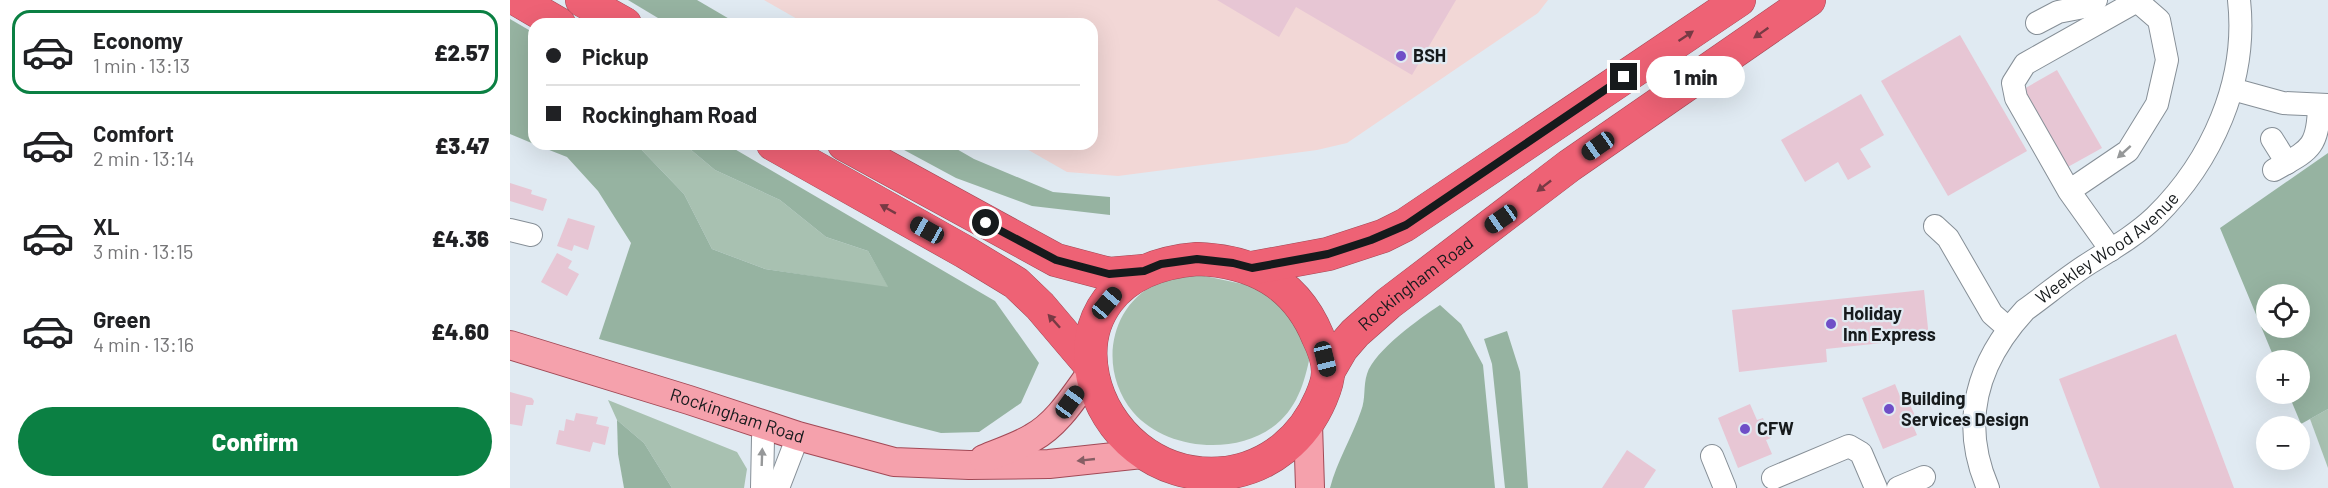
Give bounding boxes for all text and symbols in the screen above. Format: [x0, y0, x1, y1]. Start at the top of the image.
icon: car [21, 25, 75, 79]
text: Economy [93, 27, 183, 53]
one-way arrow [1753, 27, 1769, 39]
one-way arrow [1677, 30, 1693, 42]
text: £2.57 [434, 39, 489, 65]
text: Pickup [582, 43, 649, 69]
place label: BSH [1413, 44, 1446, 66]
marker: BSH [1394, 49, 1408, 63]
text: 1 min · 13:13 [93, 53, 190, 77]
callout: 1 min [1645, 56, 1744, 98]
route end [1610, 63, 1637, 90]
text: 1 min [1674, 65, 1717, 89]
text: Rockingham Road [582, 101, 757, 127]
icon: car [21, 118, 75, 172]
text: Comfort [93, 120, 174, 146]
car [1578, 128, 1618, 164]
text: £3.47 [435, 132, 489, 158]
one-way arrow [2117, 145, 2132, 159]
text: 2 min · 13:14 [93, 146, 194, 170]
one-way arrow [1536, 179, 1552, 192]
street label: Weekley Wood Avenue [2031, 187, 2183, 308]
car [1481, 201, 1521, 237]
one-way arrow [880, 203, 896, 214]
route start [972, 209, 999, 236]
icon: car [21, 211, 75, 265]
text: XL [93, 213, 119, 239]
car [907, 213, 947, 247]
text: £4.36 [432, 225, 489, 251]
street label: Rockingham Road [1353, 231, 1477, 335]
text: 3 min · 13:15 [93, 239, 193, 263]
car [1089, 283, 1125, 323]
map controls [2256, 284, 2310, 470]
button: locate [2256, 284, 2310, 338]
place label: Holiday Inn Express [1843, 302, 1936, 345]
icon: car [21, 304, 75, 358]
text: Green [93, 306, 151, 332]
one-way arrow [1048, 314, 1061, 329]
marker: Holiday Inn Express [1824, 317, 1838, 331]
text: £4.60 [431, 318, 489, 344]
text: 4 min · 13:16 [93, 332, 194, 356]
car [1312, 339, 1338, 379]
button: + [2256, 350, 2310, 404]
car [1052, 382, 1088, 422]
street label: Rockingham Road [667, 383, 807, 447]
place label: Building Services Design [1901, 387, 2029, 430]
marker: Building Services Design [1882, 402, 1896, 416]
button: Confirm [18, 407, 492, 476]
button: − [2256, 416, 2310, 470]
place label: CFW [1757, 417, 1794, 439]
marker: CFW [1738, 422, 1752, 436]
one-way arrow [758, 447, 767, 466]
one-way arrow [1077, 455, 1096, 465]

